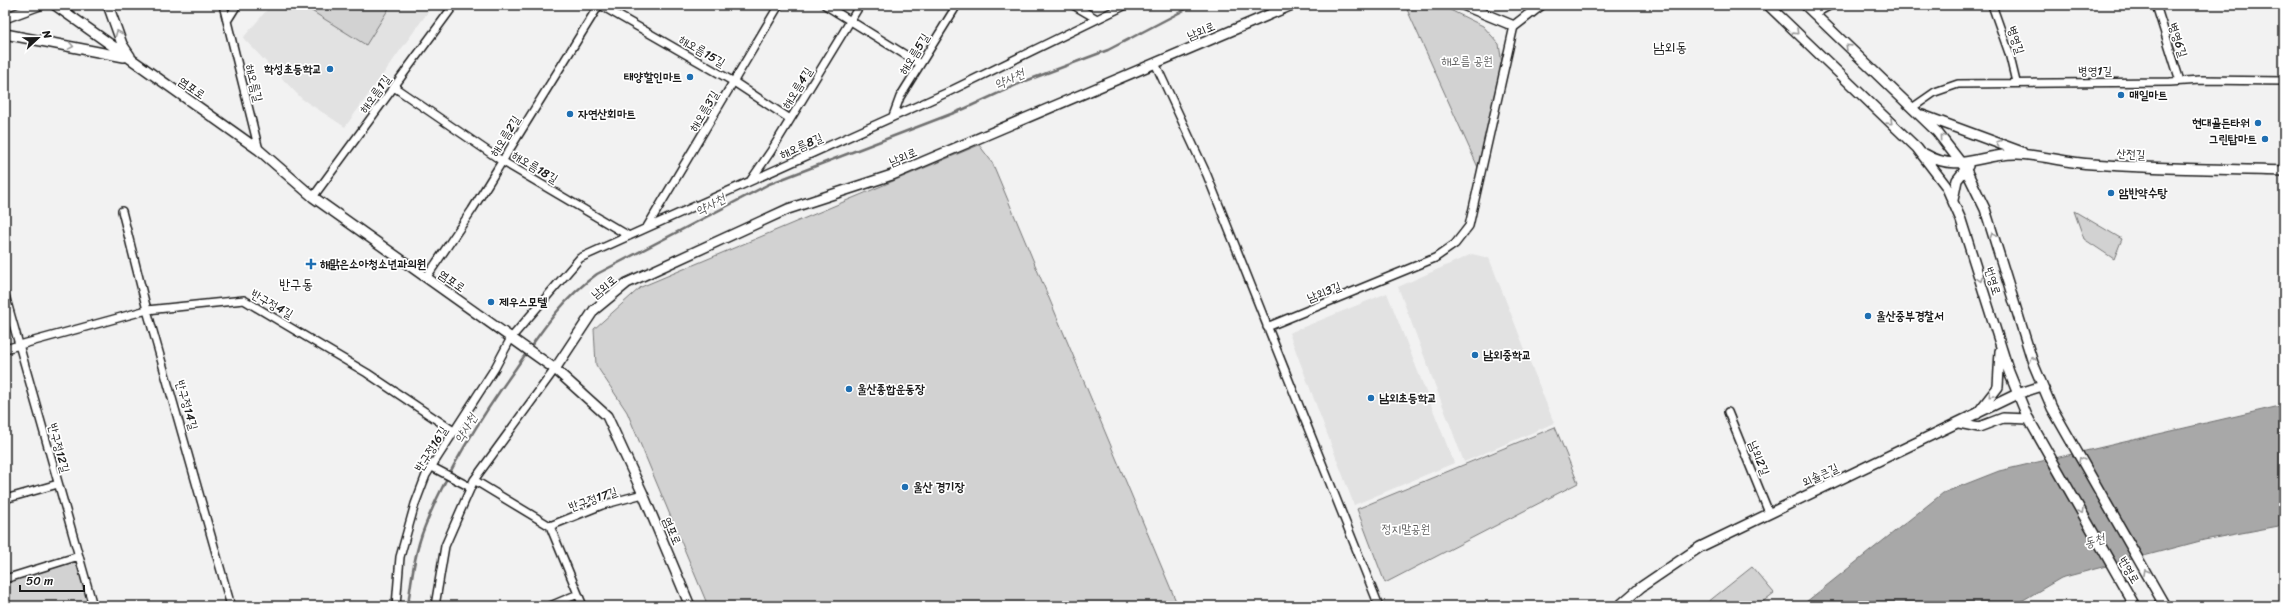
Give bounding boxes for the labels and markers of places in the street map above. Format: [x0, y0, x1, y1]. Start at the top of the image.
place label: 학성초등학교 [263, 58, 322, 80]
marker: 학성초등학교 [325, 64, 335, 74]
place label: 태양할인마트 [624, 66, 682, 88]
marker: 태양할인마트 [685, 72, 695, 82]
place label: 매일마트 [2129, 84, 2168, 106]
marker: 매일마트 [2116, 90, 2126, 100]
place label: 자연산회마트 [578, 103, 636, 125]
marker: 자연산회마트 [565, 109, 575, 119]
place label: 현대골든타워 [2192, 112, 2250, 134]
marker: 현대골든타워 [2253, 118, 2263, 128]
place label: 그린탑마트 [2209, 128, 2257, 150]
marker: 그린탑마트 [2260, 134, 2270, 144]
place label: 암반약수탕 [2119, 182, 2168, 204]
marker: 암반약수탕 [2106, 188, 2116, 198]
place label: 해맑은소아청소년과의원 [320, 253, 427, 275]
marker: 해맑은소아청소년과의원 [305, 258, 317, 270]
place label: 제우스모텔 [499, 291, 548, 313]
marker: 제우스모텔 [486, 297, 496, 307]
place label: 울산중부경찰서 [1876, 305, 1944, 327]
marker: 울산중부경찰서 [1863, 311, 1873, 321]
place label: 남외중학교 [1483, 344, 1531, 366]
marker: 남외중학교 [1470, 350, 1480, 360]
place label: 울산종합운동장 [857, 378, 925, 400]
marker: 울산종합운동장 [844, 384, 854, 394]
place label: 남외초등학교 [1379, 387, 1437, 409]
marker: 남외초등학교 [1366, 393, 1376, 403]
place label: 울산 경기장 [913, 476, 965, 498]
marker: 울산 경기장 [900, 482, 910, 492]

